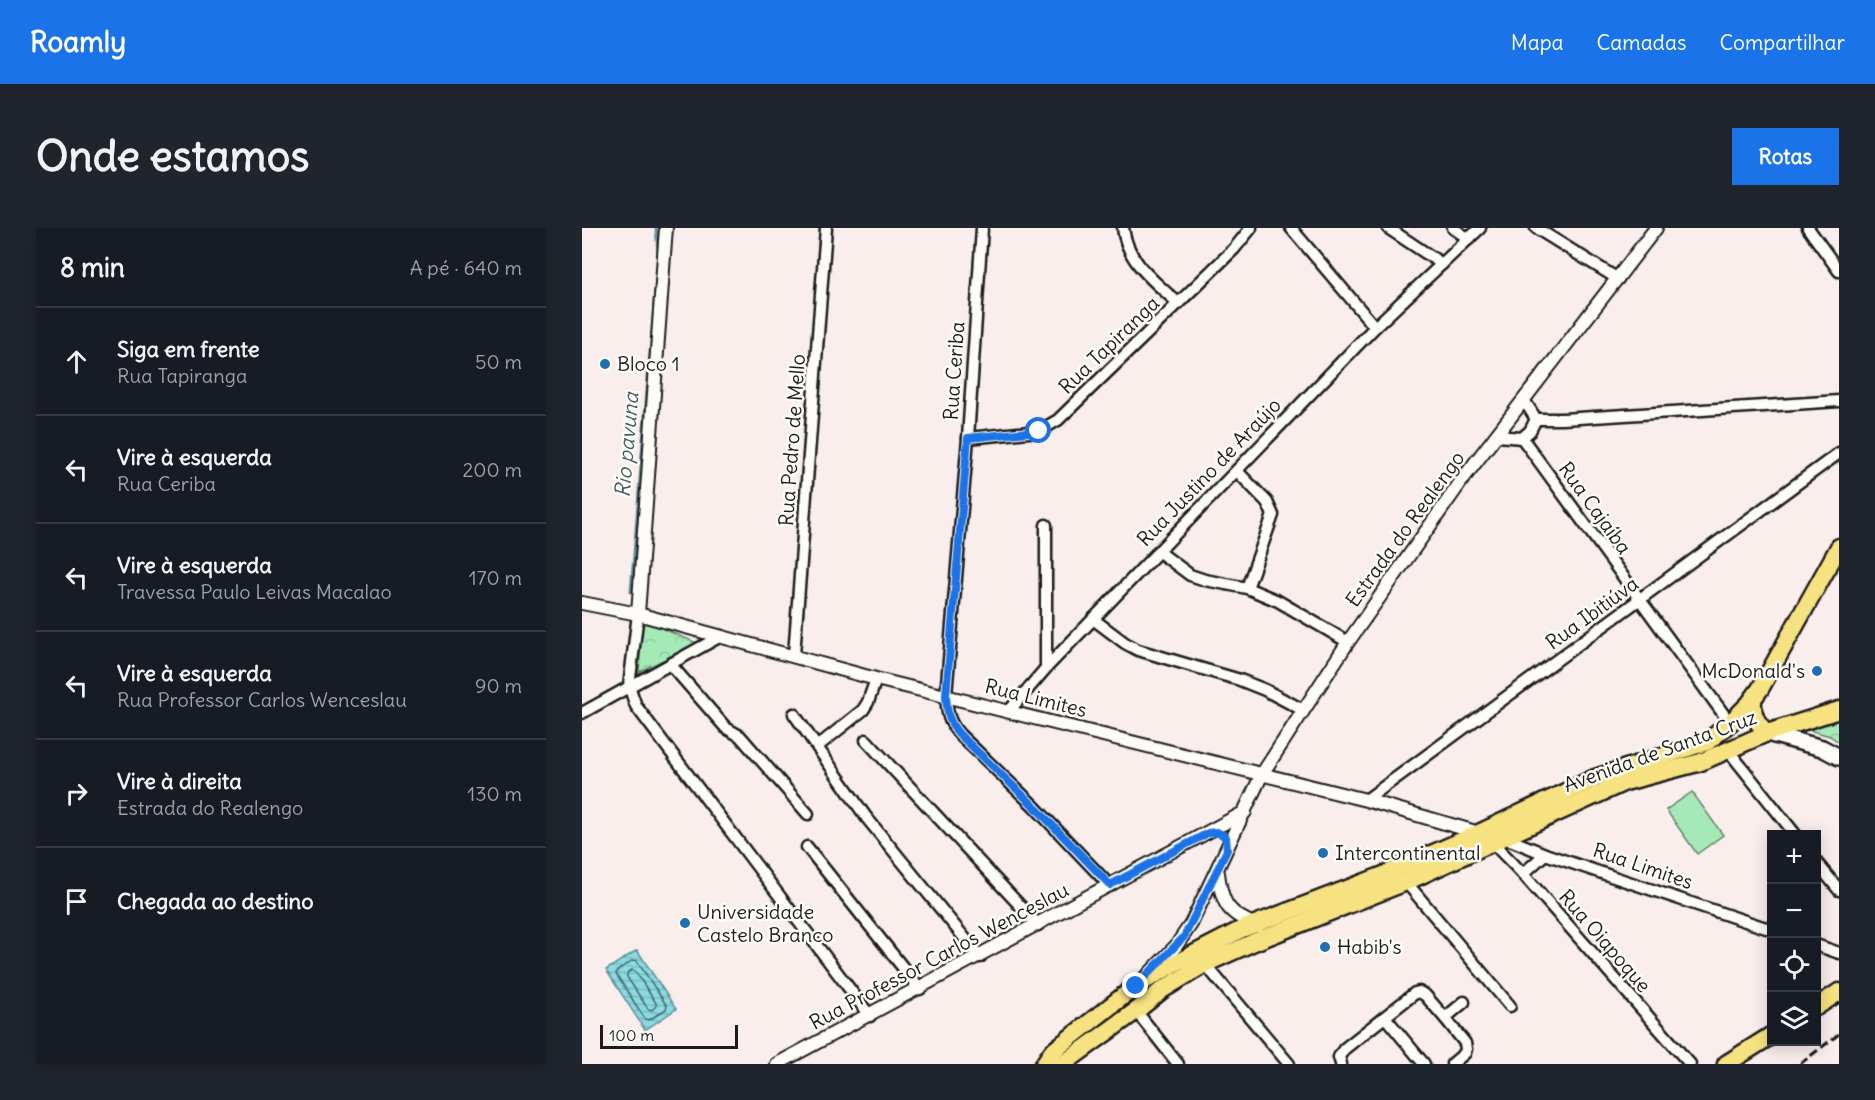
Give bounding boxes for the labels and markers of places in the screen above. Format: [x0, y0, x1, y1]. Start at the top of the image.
place label: Bloco 1 [617, 351, 680, 376]
marker: Bloco 1 [598, 357, 612, 371]
place label: McDonald's [1701, 658, 1805, 683]
marker: McDonald's [1810, 664, 1824, 678]
place label: Intercontinental [1335, 840, 1481, 865]
marker: Intercontinental [1316, 846, 1330, 860]
place label: Universidade Castelo Branco [697, 899, 834, 947]
marker: Universidade Castelo Branco [678, 916, 692, 930]
place label: Habib's [1337, 934, 1402, 959]
marker: Habib's [1318, 940, 1332, 954]

